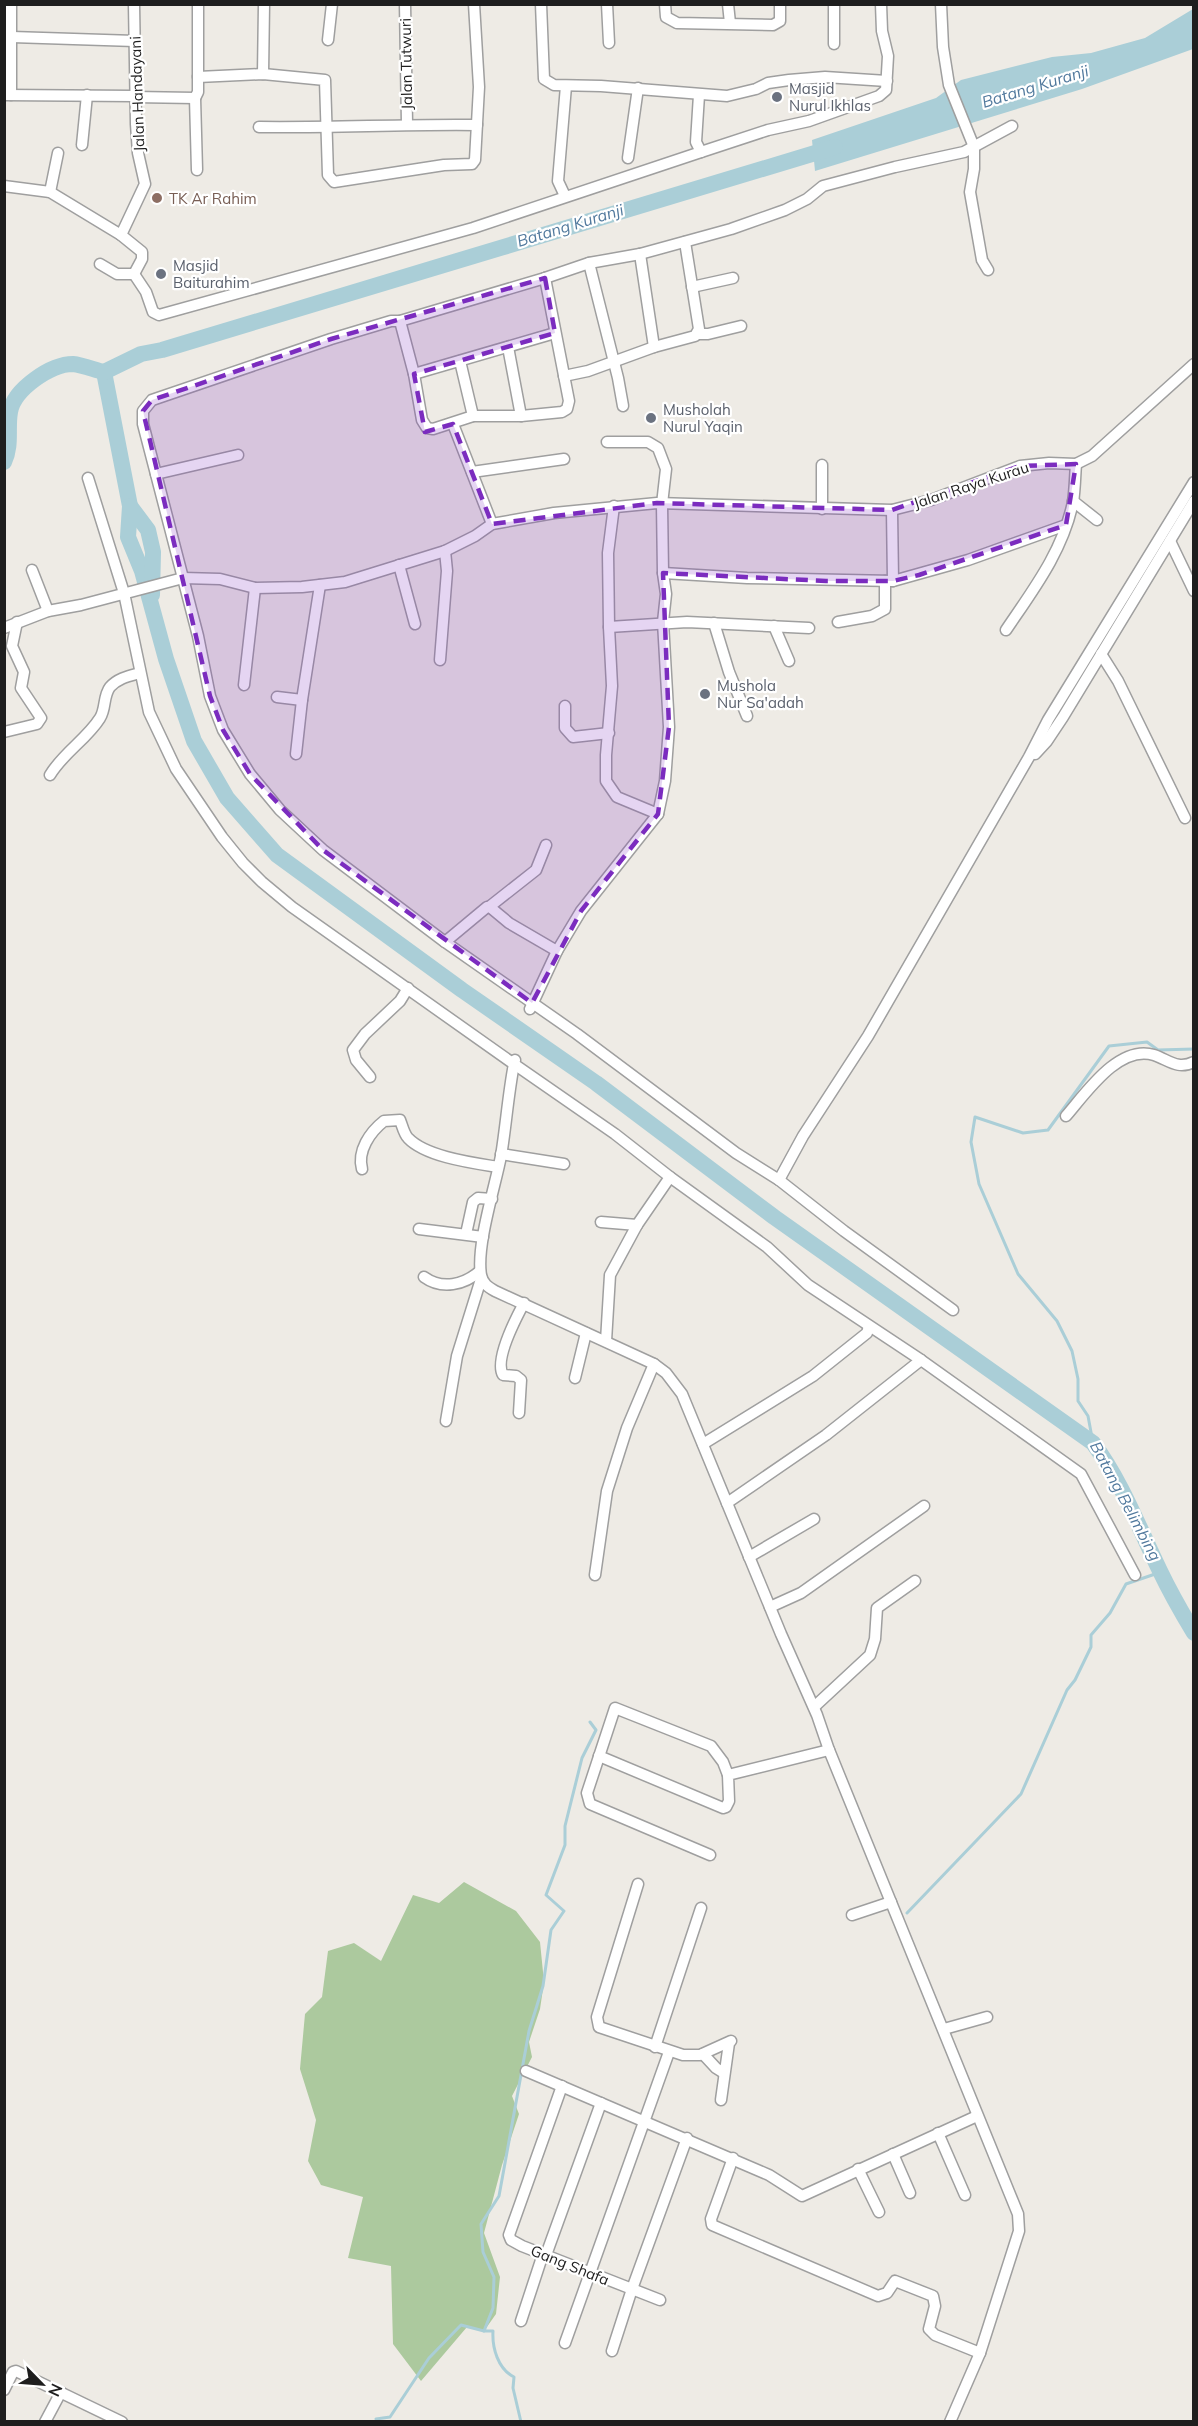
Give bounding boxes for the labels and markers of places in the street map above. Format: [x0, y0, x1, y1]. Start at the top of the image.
place label: Masjid Nurul Ikhlas [789, 79, 871, 115]
marker: Masjid Nurul Ikhlas [770, 90, 784, 104]
place label: TK Ar Rahim [169, 189, 257, 208]
marker: TK Ar Rahim [150, 191, 164, 205]
place label: Masjid Baiturahim [173, 256, 250, 292]
marker: Masjid Baiturahim [154, 267, 168, 281]
place label: Musholah Nurul Yaqin [663, 400, 743, 436]
marker: Musholah Nurul Yaqin [644, 411, 658, 425]
place label: Mushola Nur Sa'adah [717, 676, 804, 712]
marker: Mushola Nur Sa'adah [698, 687, 712, 701]

